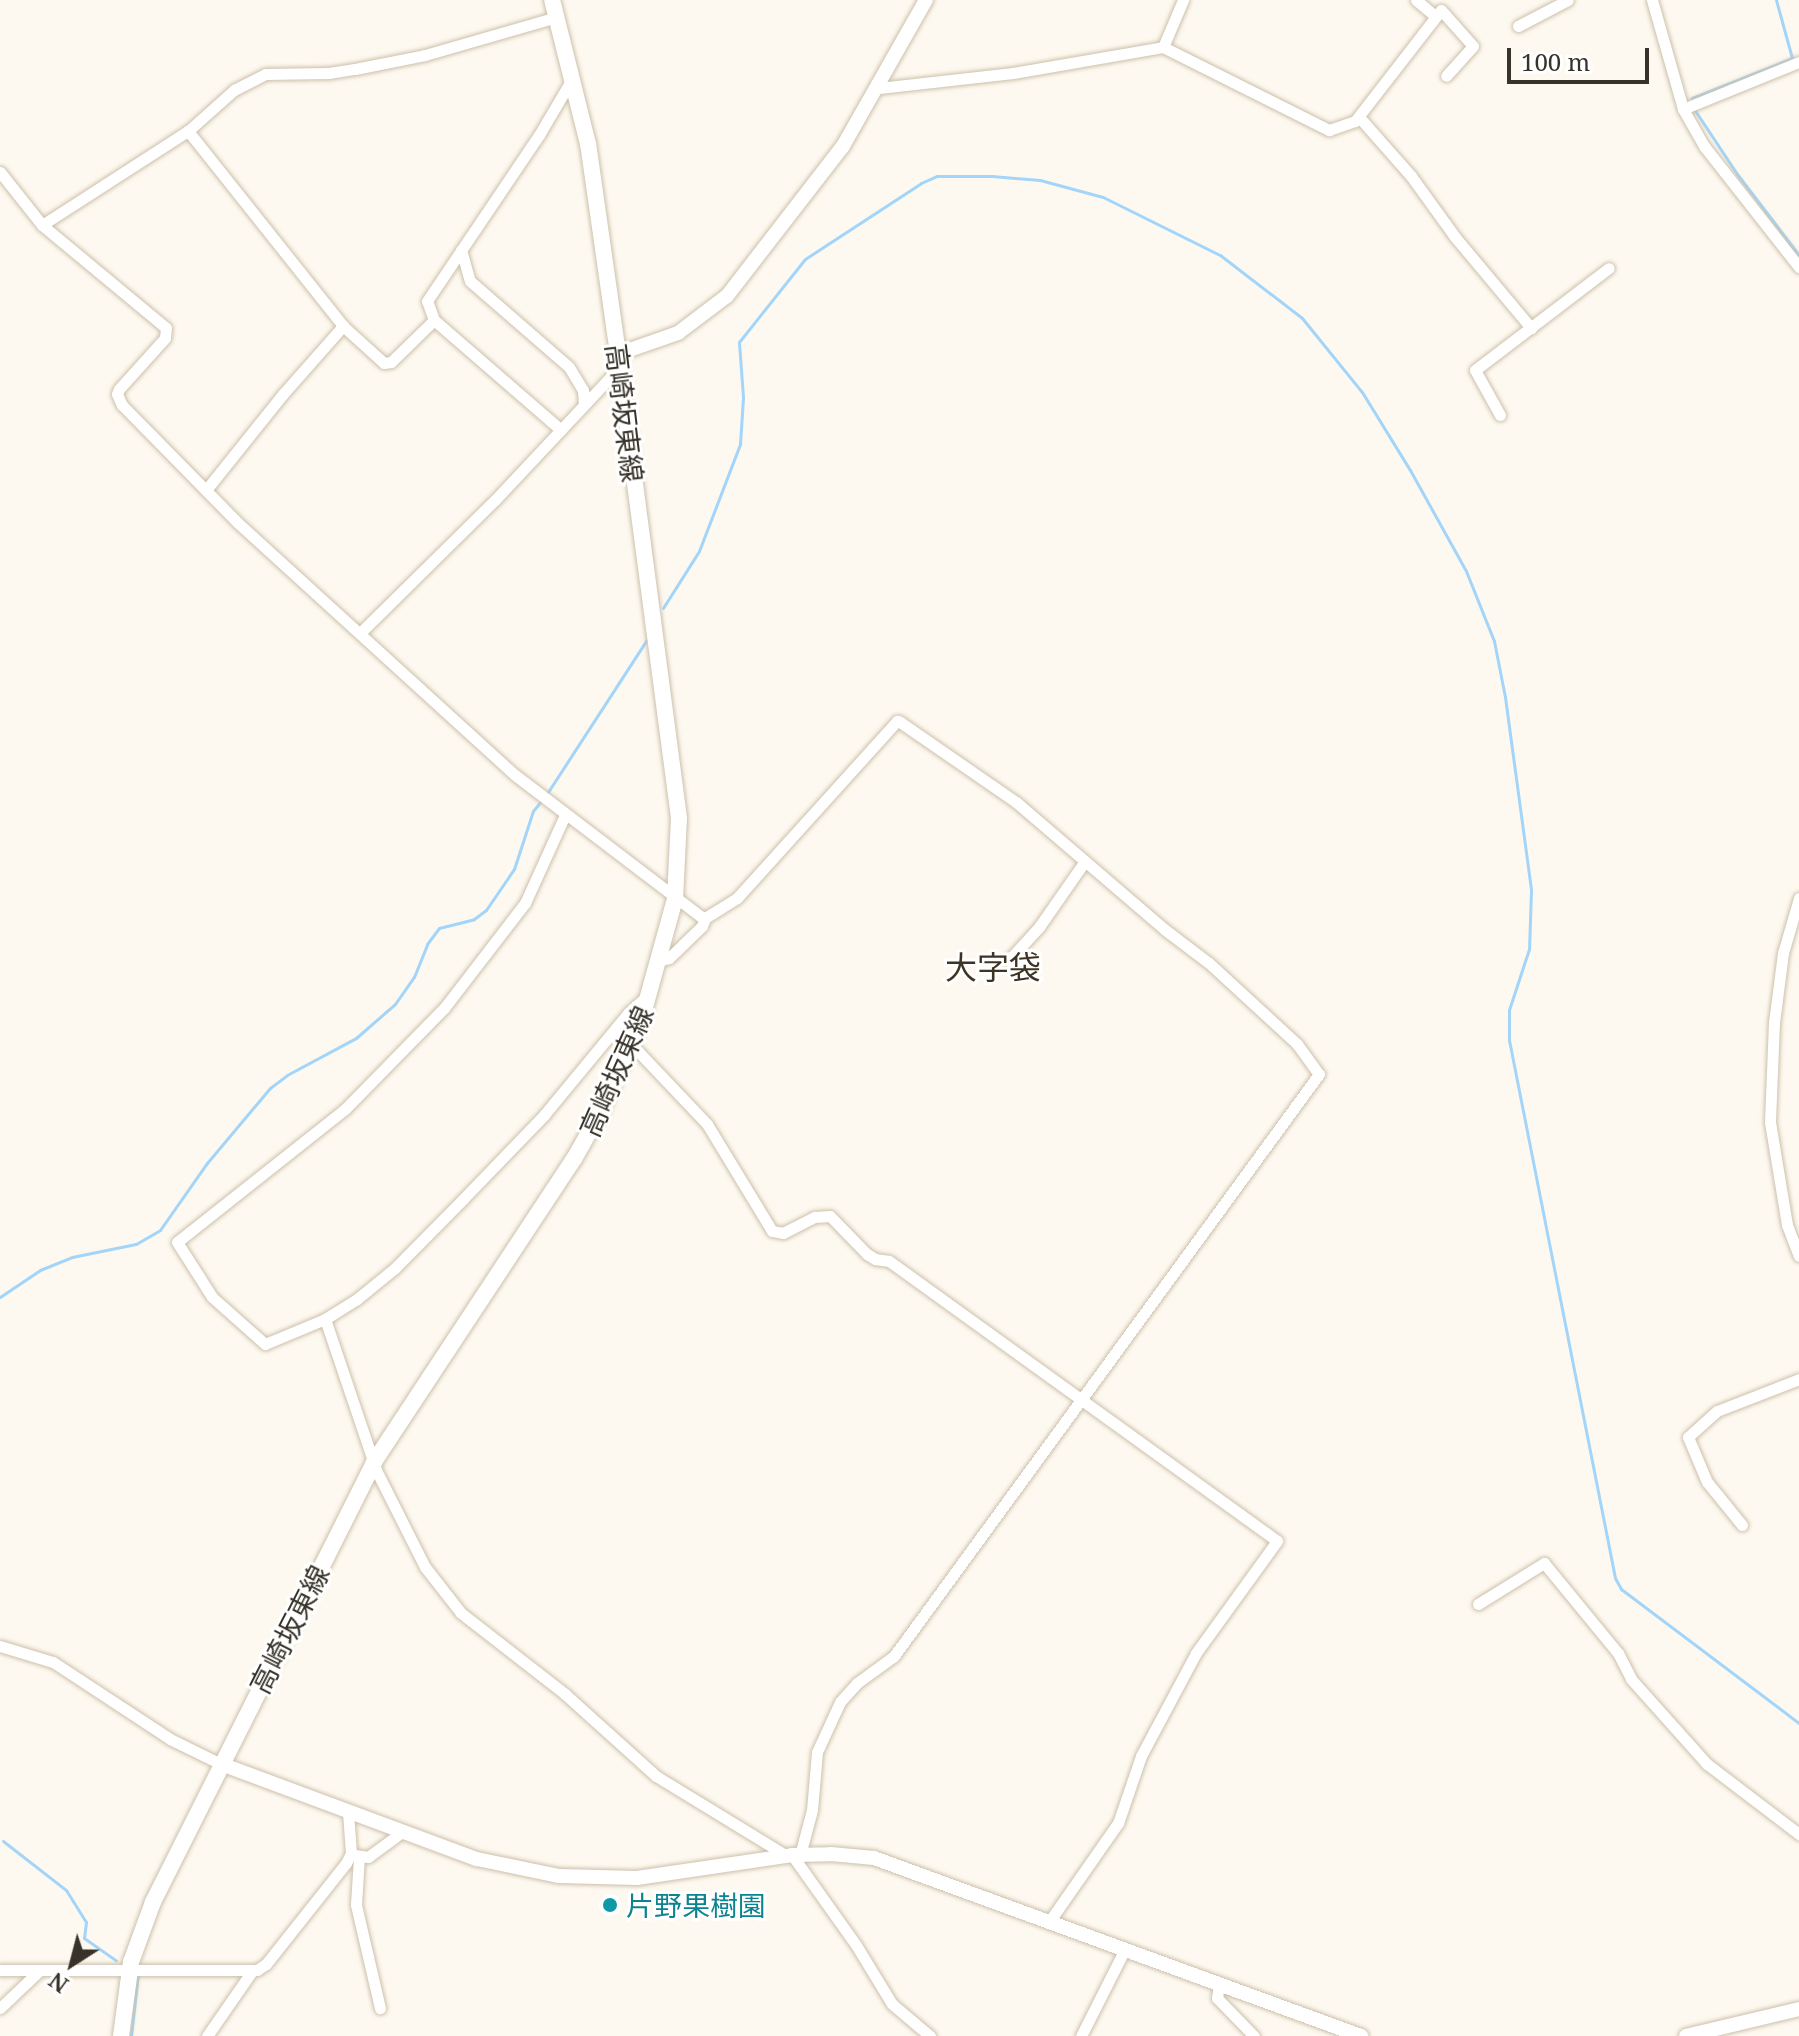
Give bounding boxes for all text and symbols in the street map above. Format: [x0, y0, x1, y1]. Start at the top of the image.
scale bar [1511, 32, 1653, 82]
text: 100 m [1521, 45, 1590, 78]
street label: 高崎坂東線 [600, 341, 650, 485]
district label: 大字袋 [945, 948, 1041, 986]
street label: 高崎坂東線 [572, 1000, 660, 1142]
street label: 高崎坂東線 [242, 1559, 336, 1699]
place label: 片野果樹園 [626, 1888, 766, 1922]
marker: 片野果樹園 [601, 1896, 619, 1914]
north arrow [32, 1924, 112, 2004]
text: N [42, 1966, 74, 2001]

